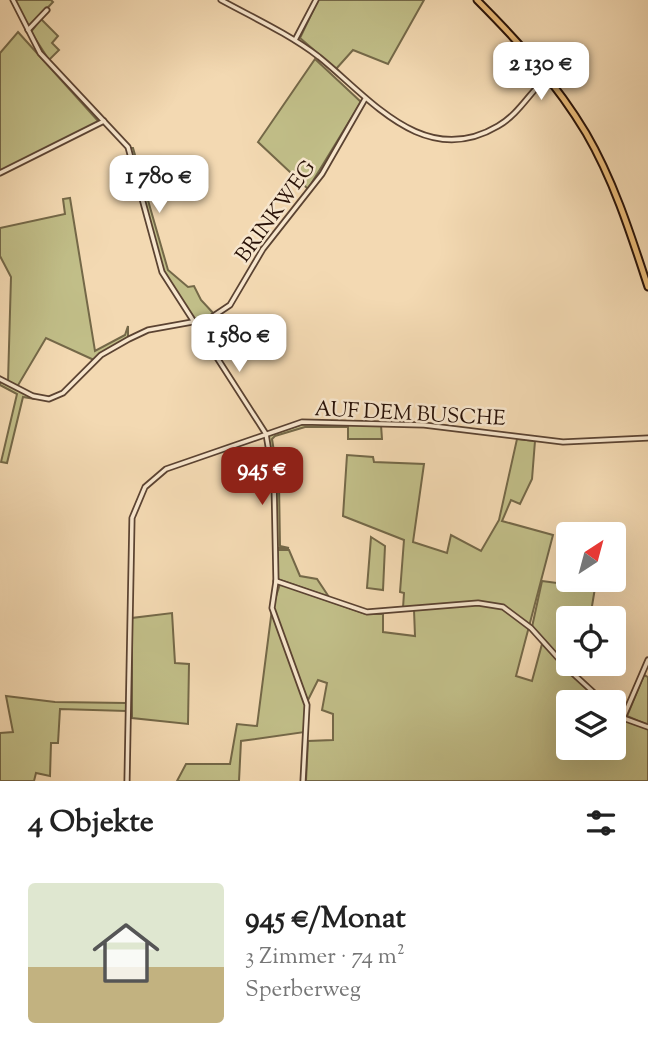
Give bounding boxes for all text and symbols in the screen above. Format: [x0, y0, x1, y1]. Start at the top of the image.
pin: 2 130 € [476, 42, 606, 102]
text: 2 130 € [509, 48, 573, 81]
street label: BRINKWEG [229, 155, 324, 270]
pin: 1 780 € [94, 156, 224, 215]
text: 1 780 € [126, 161, 192, 194]
pin: 1 580 € [174, 314, 304, 374]
text: 1 580 € [207, 320, 271, 353]
street label: AUF DEM BUSCHE [314, 395, 506, 435]
pin: 945 € [213, 448, 311, 507]
text: 945 € [237, 453, 287, 486]
north arrow [556, 522, 626, 592]
map controls [556, 522, 626, 760]
button: locate [556, 606, 626, 676]
button: layers [556, 690, 626, 760]
text: 4 Objekte [28, 802, 154, 845]
icon: filters [582, 804, 620, 842]
text: 945 €/Monat [245, 898, 406, 941]
icon: home [84, 911, 168, 995]
text: 3 Zimmer · 74 m² [245, 941, 405, 974]
text: Sperberweg [245, 974, 361, 1007]

